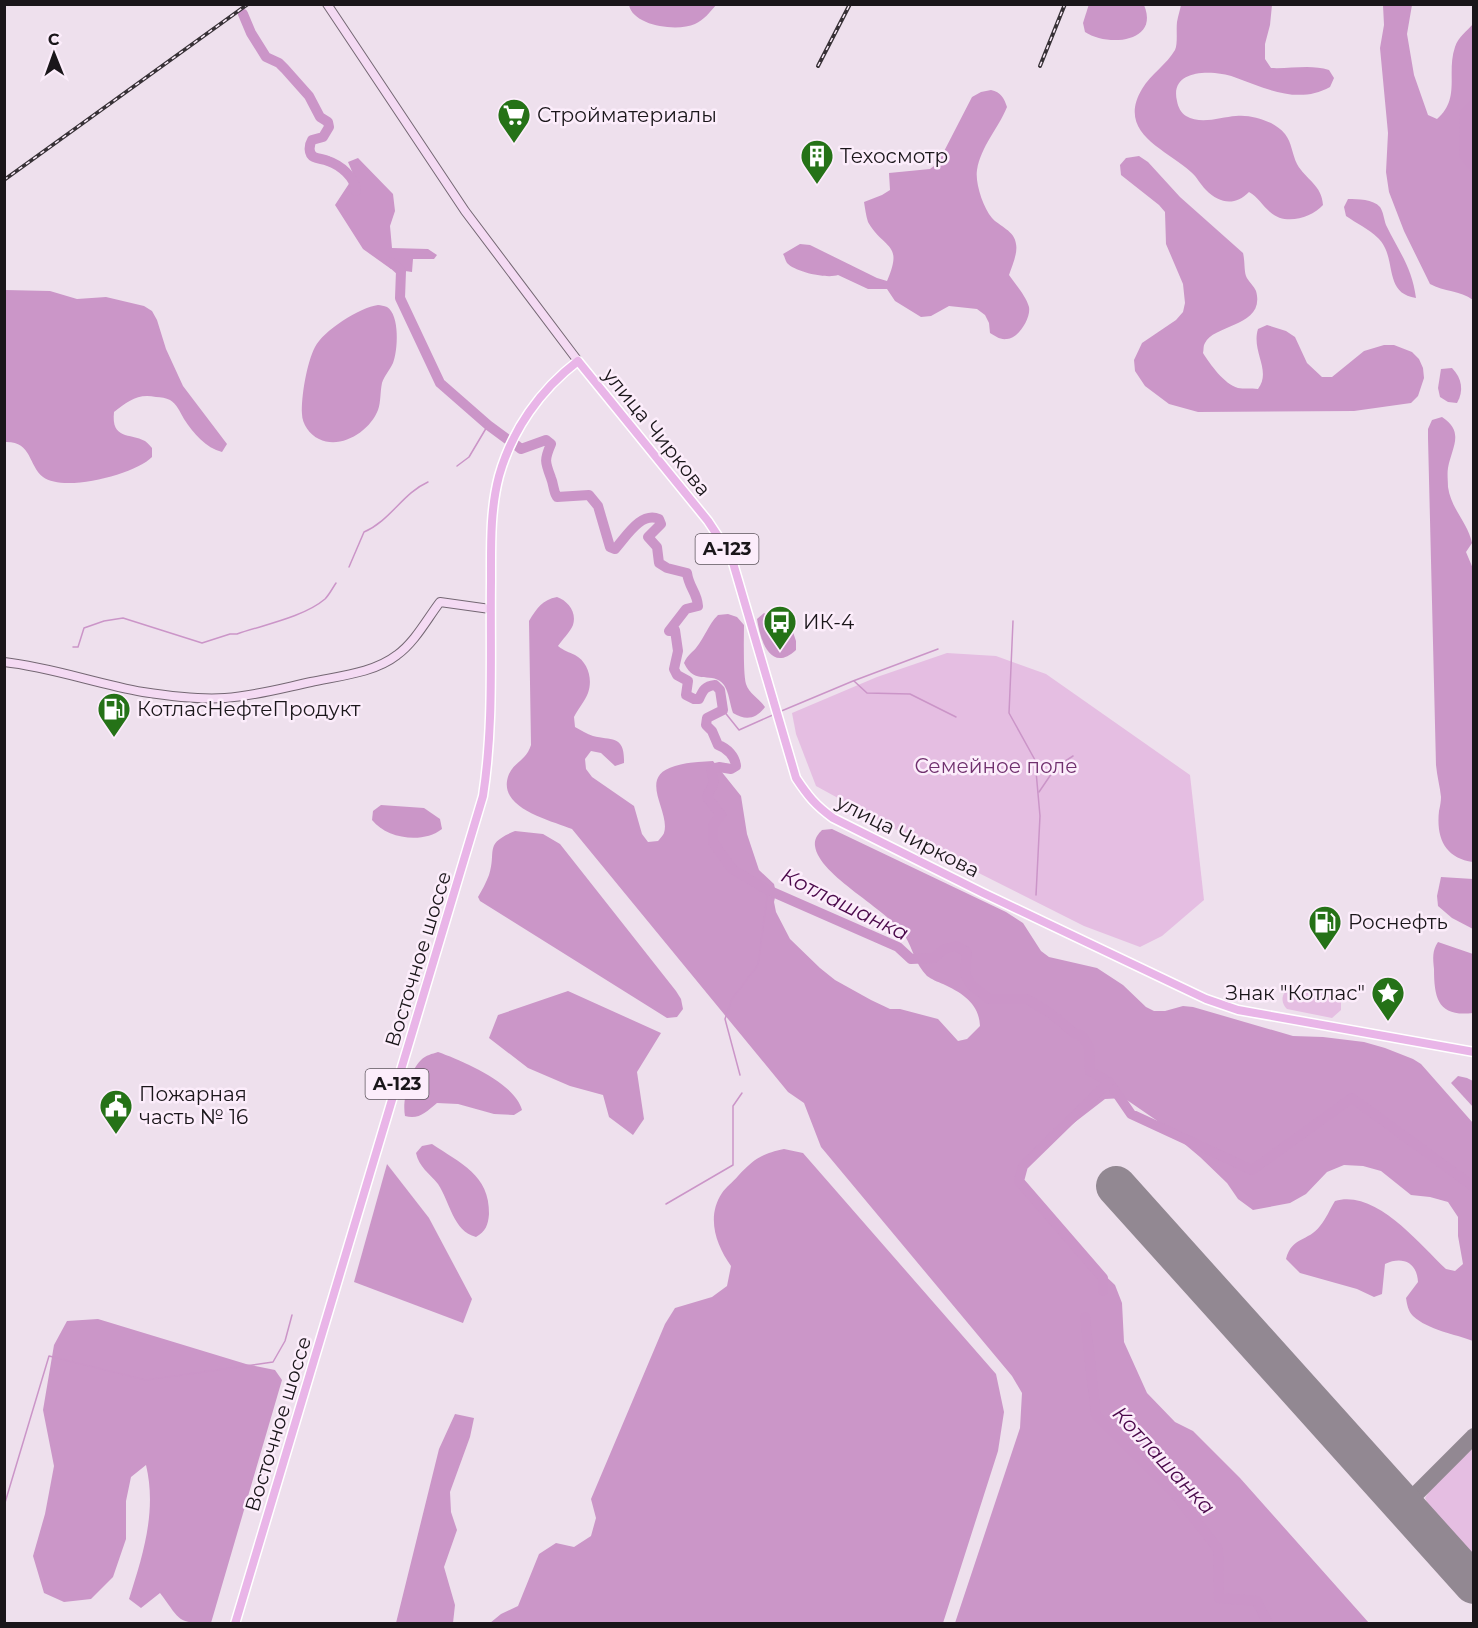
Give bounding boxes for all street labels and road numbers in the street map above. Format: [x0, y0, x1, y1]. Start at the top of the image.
street label: улица Чиркова [598, 363, 716, 501]
road number: А-123 [696, 534, 758, 564]
street label: улица Чиркова [832, 789, 984, 882]
street label: Восточное шоссе [380, 868, 456, 1050]
road number: А-123 [366, 1069, 428, 1099]
street label: Восточное шоссе [240, 1333, 316, 1515]

